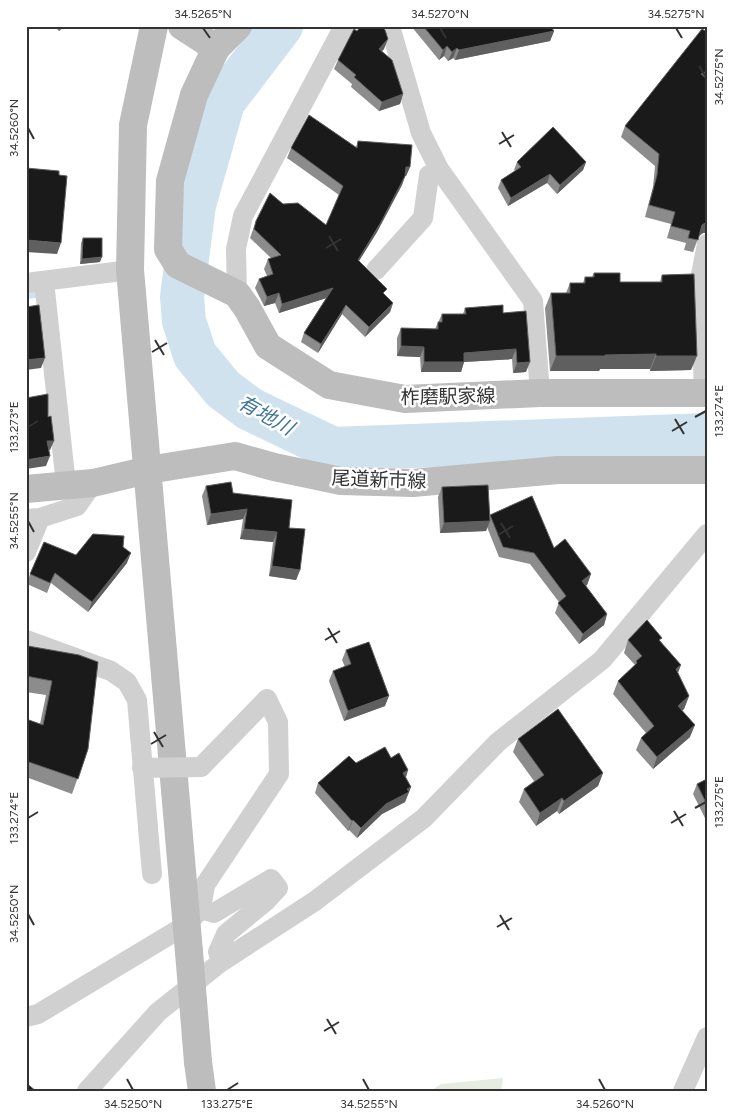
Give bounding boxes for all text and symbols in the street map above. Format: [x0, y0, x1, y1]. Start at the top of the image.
text: 34.5265°N [174, 7, 232, 21]
text: 34.5270°N [411, 7, 469, 21]
text: 34.5275°N [647, 7, 705, 21]
text: 34.5275°N [712, 48, 726, 106]
text: 34.5260°N [7, 99, 21, 157]
street label: 柞磨駅家線 [400, 384, 496, 409]
text: 133.274°E [712, 385, 726, 437]
water label: 有地川 [234, 390, 300, 441]
text: 133.273°E [7, 401, 21, 453]
street label: 尾道新市線 [331, 466, 427, 493]
text: 34.5255°N [7, 492, 21, 550]
text: 133.275°E [712, 776, 726, 828]
text: 133.274°E [7, 792, 21, 844]
text: 34.5250°N [7, 885, 21, 943]
text: 34.5250°N [104, 1097, 162, 1111]
text: 133.275°E [201, 1097, 253, 1111]
text: 34.5255°N [340, 1097, 398, 1111]
text: 34.5260°N [576, 1097, 634, 1111]

